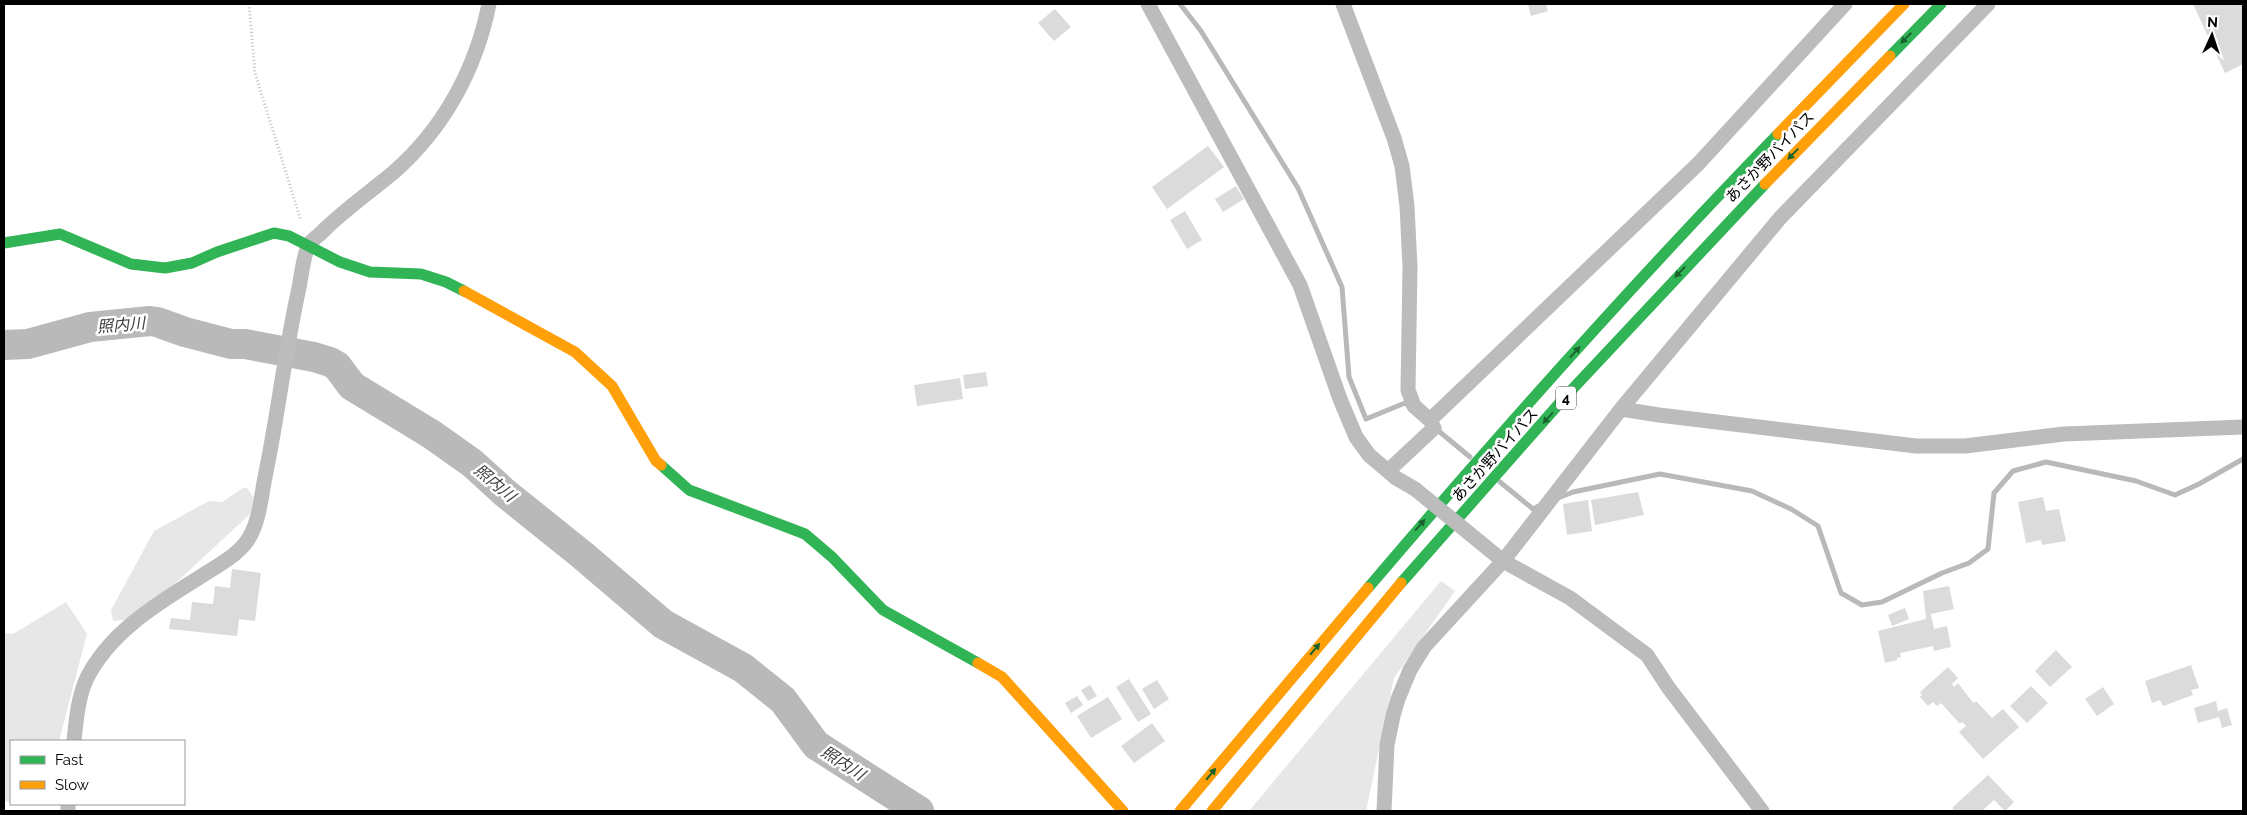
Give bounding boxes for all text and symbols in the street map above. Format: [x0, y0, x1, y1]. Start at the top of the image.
north arrow [2187, 10, 2237, 60]
text: N [2207, 14, 2218, 30]
one-way arrow [1901, 32, 1913, 44]
street label: あさか野バイパス [1722, 108, 1818, 206]
one-way arrow [1787, 148, 1799, 160]
one-way arrow [1674, 265, 1686, 277]
water label: 照内川 [96, 313, 148, 337]
one-way arrow [1569, 346, 1581, 358]
road number: 4 [1556, 386, 1576, 409]
street label: あさか野バイパス [1448, 404, 1542, 506]
one-way arrow [1542, 411, 1553, 424]
water label: 照内川 [471, 460, 521, 507]
one-way arrow [1414, 519, 1425, 531]
one-way arrow [1309, 643, 1320, 656]
legend [10, 740, 185, 805]
water label: 照内川 [818, 742, 870, 785]
text: Fast [55, 751, 83, 769]
one-way arrow [1205, 768, 1216, 780]
text: Slow [55, 776, 89, 794]

